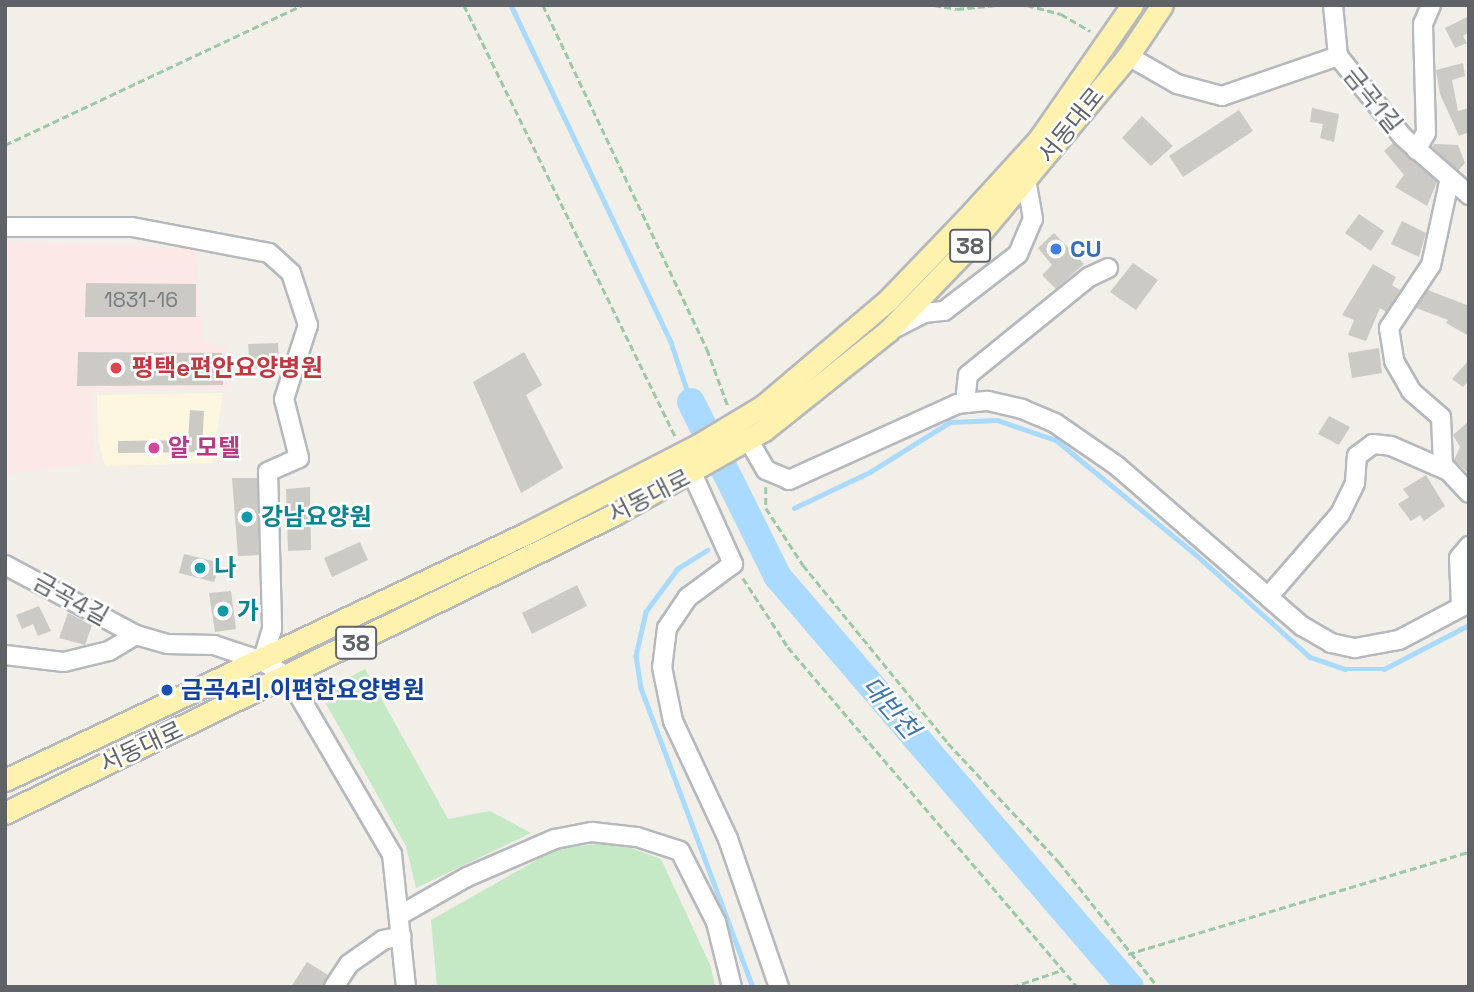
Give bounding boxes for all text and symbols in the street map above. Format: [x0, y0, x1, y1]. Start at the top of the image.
street label: 금곡1길 [1338, 61, 1408, 139]
street label: 서동대로 [1032, 82, 1110, 168]
road number: 38 [949, 227, 991, 266]
place label: CU [1070, 235, 1102, 263]
marker: CU [1048, 241, 1064, 257]
house number: 1831-16 [104, 287, 178, 313]
place label: 평택e편안요양병원 [132, 354, 322, 382]
marker: 평택e편안요양병원 [106, 358, 126, 378]
place label: 알 모텔 [168, 434, 240, 462]
marker: 알 모텔 [146, 440, 162, 456]
street label: 서동대로 [603, 463, 695, 529]
place label: 강남요양원 [261, 503, 371, 531]
marker: 강남요양원 [239, 509, 255, 525]
place label: 나 [214, 554, 236, 582]
marker: 나 [192, 560, 208, 576]
street label: 금곡4길 [28, 567, 114, 631]
place label: 가 [237, 597, 259, 625]
marker: 가 [215, 603, 231, 619]
road number: 38 [335, 624, 377, 663]
water label: 대반천 [855, 671, 925, 745]
place label: 금곡4리.이편한요양병원 [181, 676, 424, 704]
marker: 금곡4리.이편한요양병원 [159, 682, 175, 698]
street label: 서동대로 [95, 715, 187, 779]

